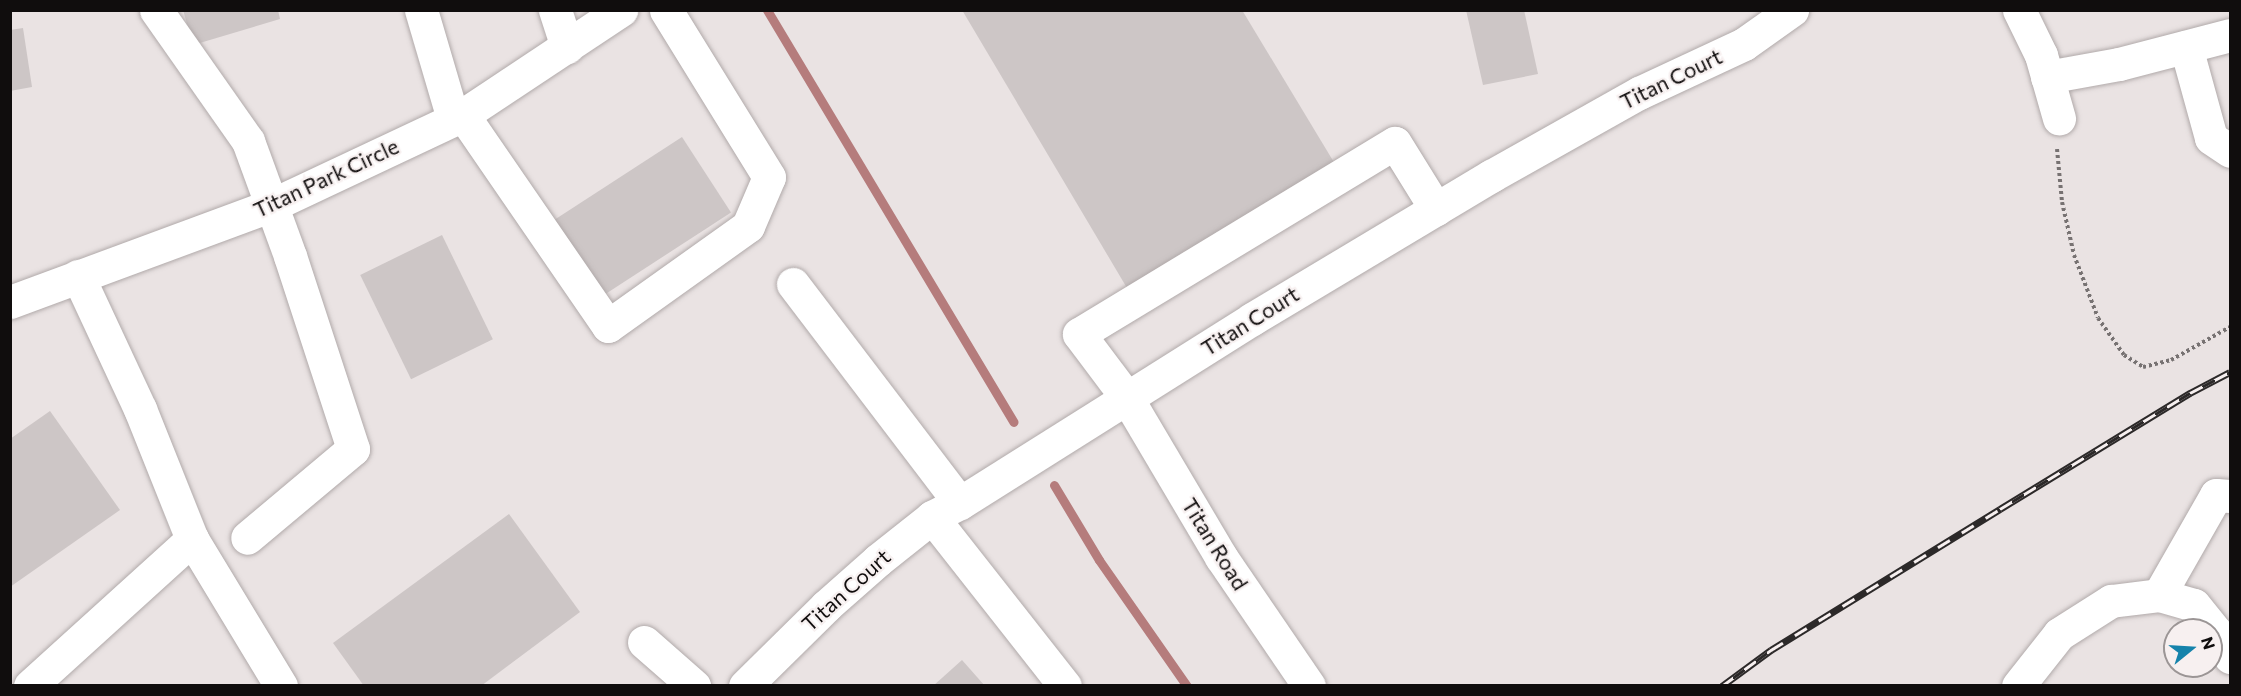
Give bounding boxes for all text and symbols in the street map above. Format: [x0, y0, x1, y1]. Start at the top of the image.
street label: Titan Court [1616, 44, 1726, 114]
street label: Titan Park Circle [250, 133, 402, 223]
street label: Titan Court [1197, 281, 1303, 361]
street label: Titan Road [1177, 493, 1253, 595]
street label: Titan Court [797, 544, 895, 636]
north arrow [2163, 618, 2223, 678]
text: N [2198, 634, 2220, 652]

